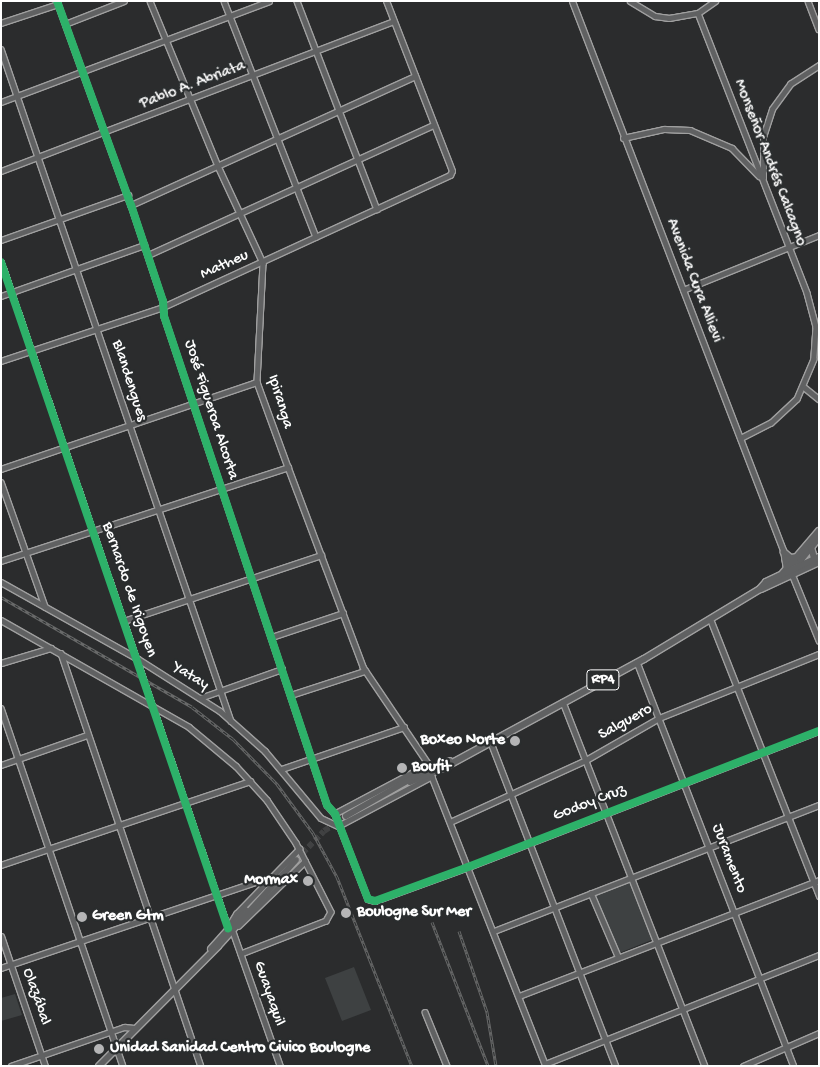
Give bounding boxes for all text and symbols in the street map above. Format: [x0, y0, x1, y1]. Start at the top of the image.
street label: Pablo A. Abriata [138, 57, 248, 115]
street label: Monseñor Andrés Calcagno [728, 77, 810, 249]
street label: Avenida Cura Allievi [661, 216, 725, 346]
street label: Matheu [198, 247, 252, 285]
street label: Blandengues [106, 338, 150, 424]
street label: José Figueroa Alcorta [178, 338, 242, 482]
street label: Ipiranga [262, 373, 296, 431]
street label: Bernardo de Irigoyen [96, 520, 160, 660]
street label: Yatay [168, 658, 212, 696]
road number: RP4 [586, 668, 620, 692]
street label: Salguero [596, 700, 656, 746]
place label: Boxeo Norte [421, 731, 505, 751]
marker: Boxeo Norte [509, 735, 521, 747]
place label: Boufit [412, 758, 451, 778]
marker: Boufit [396, 762, 408, 774]
street label: Godoy Cruz [551, 781, 629, 827]
street label: Juramento [706, 822, 750, 896]
place label: Mormax [244, 871, 298, 891]
marker: Mormax [302, 875, 314, 887]
place label: Boulogne Sur Mer [357, 903, 471, 923]
marker: Boulogne Sur Mer [339, 906, 353, 920]
place label: Green Gtm [92, 907, 164, 927]
marker: Green Gtm [76, 911, 88, 923]
street label: Guayaquil [248, 959, 288, 1029]
street label: Olazábal [16, 966, 54, 1028]
place label: Unidad Sanidad Centro Civico Boulogne [110, 1039, 370, 1059]
marker: Unidad Sanidad Centro Civico Boulogne [92, 1042, 106, 1056]

